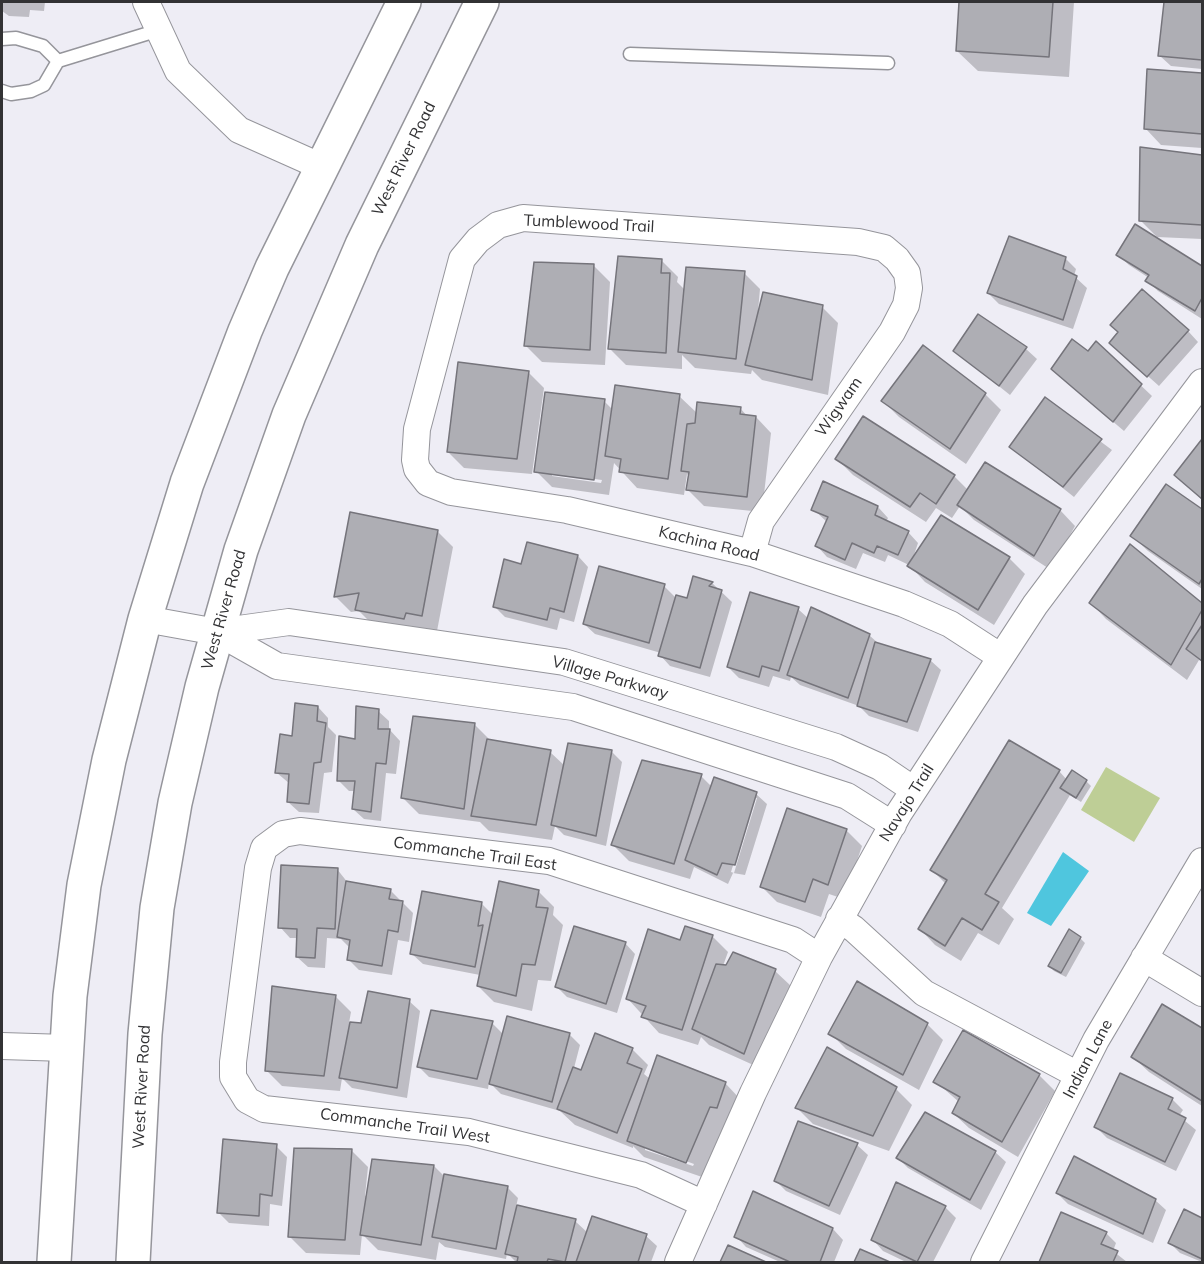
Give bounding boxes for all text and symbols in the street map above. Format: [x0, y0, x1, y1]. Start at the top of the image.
street label: West River Road [368, 99, 440, 219]
street label: Tumblewood Trail [523, 211, 655, 237]
street label: Wigwam [811, 373, 867, 441]
street label: Kachina Road [657, 522, 761, 566]
street label: West River Road [198, 548, 250, 672]
street label: Village Parkway [550, 652, 670, 704]
street label: Navajo Trail [876, 761, 938, 845]
street label: Commanche Trail East [392, 833, 558, 875]
street label: Indian Lane [1059, 1016, 1117, 1102]
street label: West River Road [129, 1024, 155, 1150]
street label: Commanche Trail West [319, 1105, 491, 1147]

